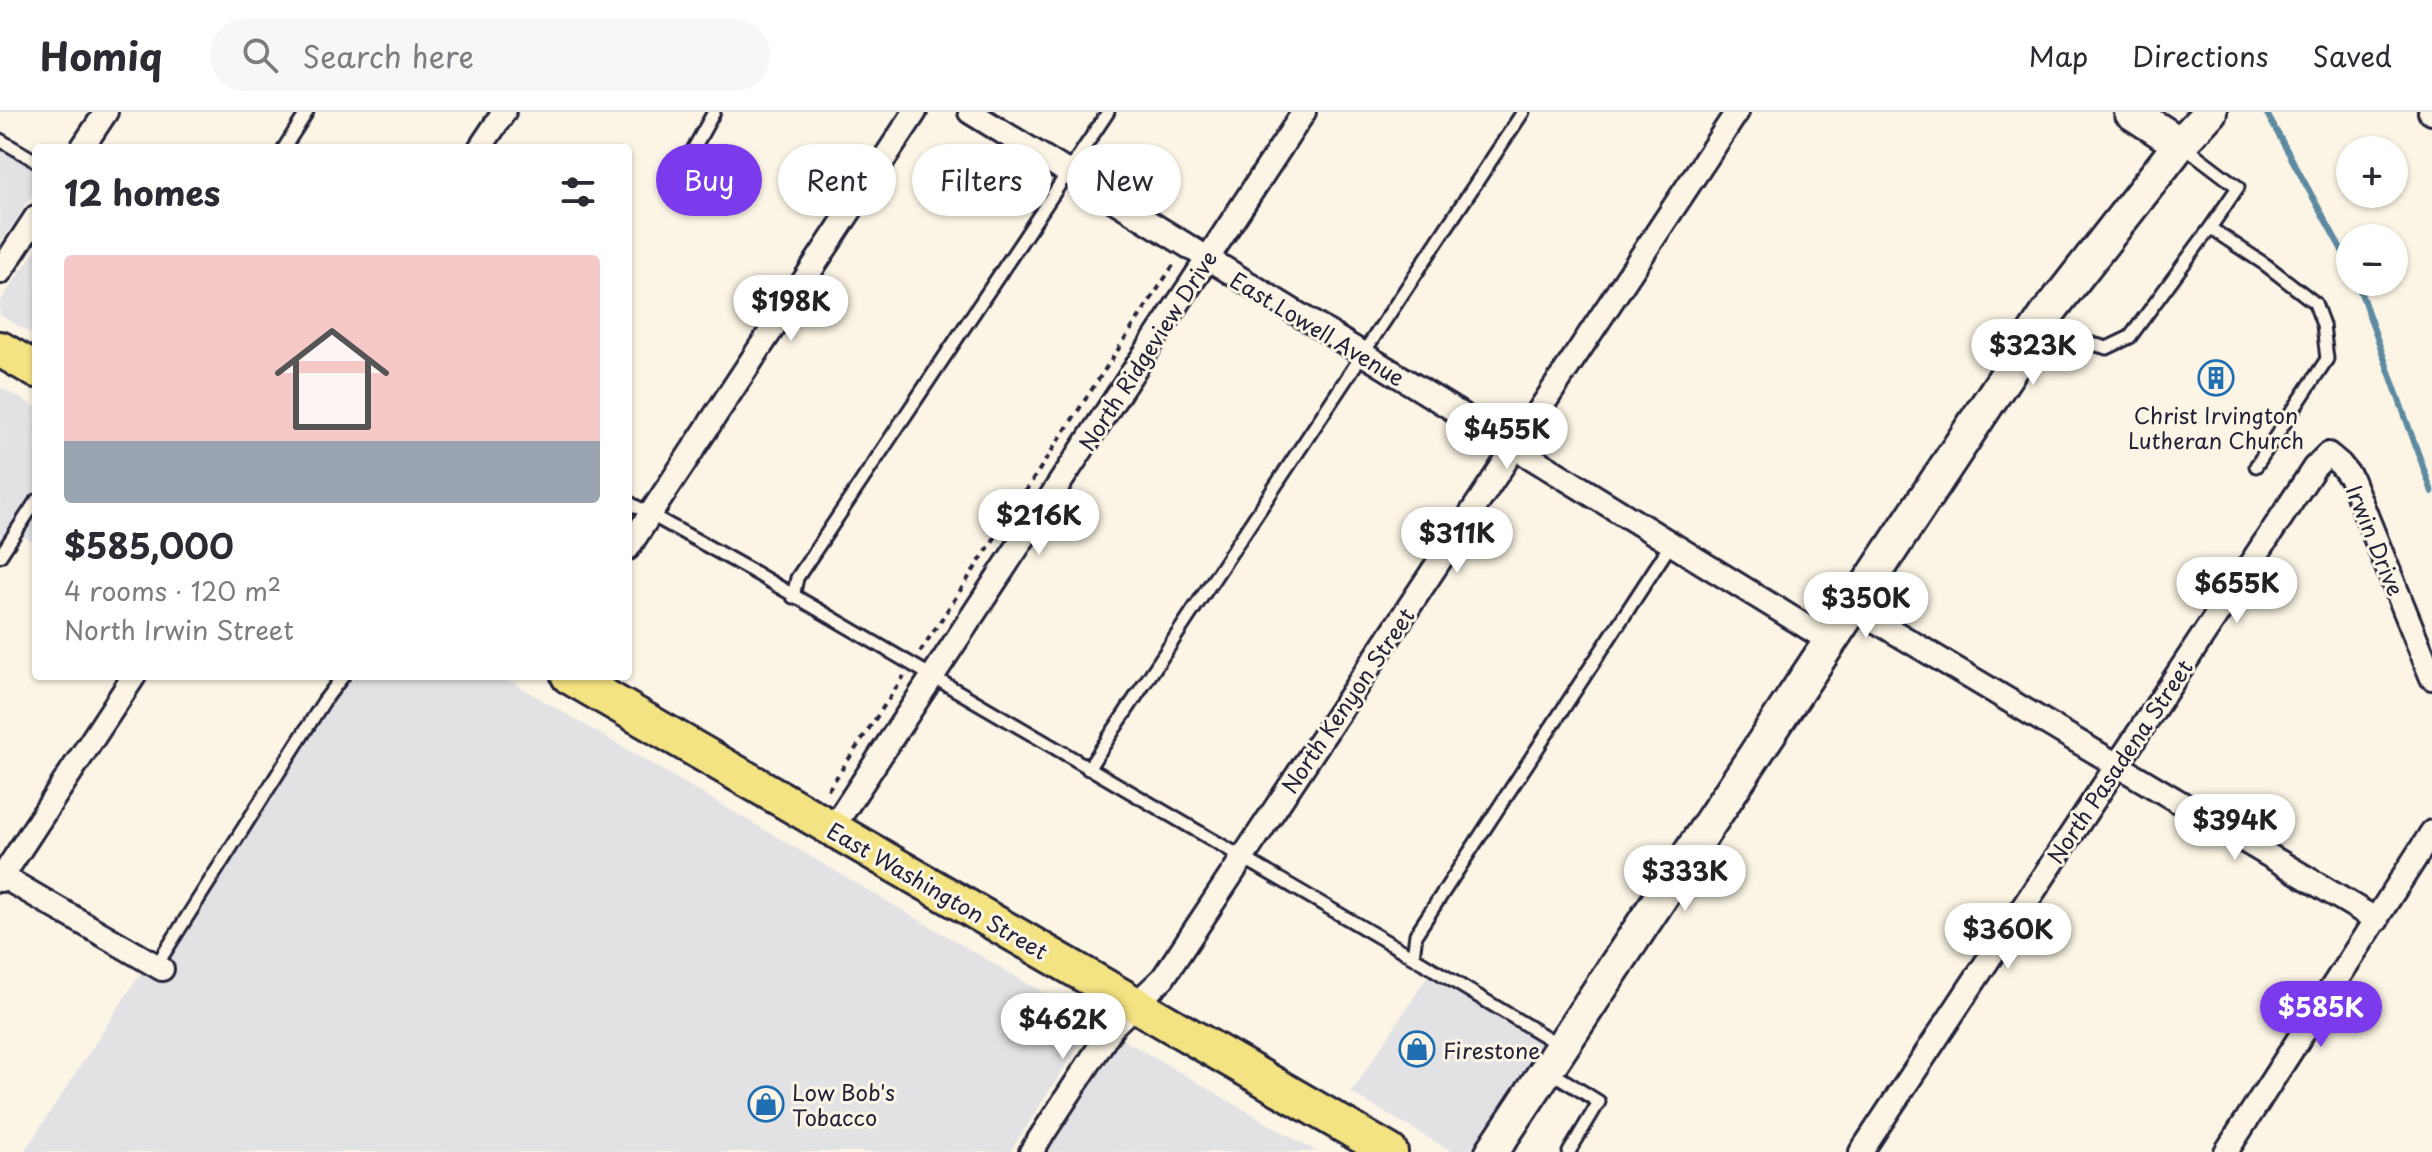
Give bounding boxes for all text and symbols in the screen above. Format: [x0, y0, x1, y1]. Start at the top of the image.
search box [210, 19, 770, 91]
text: Homiq [40, 27, 162, 84]
icon: search [238, 33, 282, 77]
text: Search here [302, 33, 474, 78]
text: Map [2029, 34, 2088, 77]
text: Directions [2132, 34, 2269, 77]
text: Saved [2313, 34, 2392, 77]
map controls [2336, 136, 2408, 296]
button: + [2336, 136, 2408, 208]
chip: Buy [656, 144, 762, 216]
chip: Rent [778, 144, 896, 216]
chip: Filters [912, 144, 1051, 216]
chip: New [1067, 144, 1181, 216]
text: 12 homes [64, 166, 220, 218]
icon: filters [556, 170, 600, 214]
button: − [2336, 224, 2408, 296]
street label: North Ridgeview Drive [1070, 243, 1224, 457]
street label: East Lowell Avenue [1224, 263, 1412, 393]
pin: $198K [735, 275, 847, 343]
text: $198K [751, 281, 831, 320]
icon: home [260, 307, 404, 451]
pin: $323K [1977, 319, 2089, 387]
text: $323K [1989, 325, 2077, 364]
building icon: Christ Irvington Lutheran Church [2197, 359, 2235, 397]
place label: Christ Irvington Lutheran Church [2128, 398, 2304, 456]
pin: $455K [1451, 403, 1563, 471]
text: $455K [1464, 409, 1550, 448]
street label: Irwin Drive [2339, 480, 2413, 600]
pin: $216K [983, 489, 1095, 557]
text: $216K [996, 495, 1082, 534]
pin: $311K [1401, 507, 1513, 575]
text: $311K [1419, 513, 1495, 552]
text: $585,000 [64, 519, 234, 571]
pin: $655K [2181, 557, 2293, 625]
text: $655K [2194, 563, 2280, 602]
text: 4 rooms · 120 m² [64, 571, 281, 610]
pin: $350K [1810, 572, 1922, 640]
text: $350K [1821, 578, 1911, 617]
street label: North Kenyon Street [1272, 601, 1422, 799]
text: North Irwin Street [64, 610, 294, 649]
street label: North Pasadena Street [2038, 652, 2200, 870]
pin: $394K [2179, 794, 2291, 862]
text: $394K [2192, 800, 2278, 839]
street label: East Washington Street [822, 813, 1054, 967]
pin: $333K [1629, 845, 1741, 913]
text: $333K [1642, 851, 1728, 890]
pin: $360K [1952, 903, 2064, 971]
text: $360K [1963, 909, 2053, 948]
pin: $585K [2265, 981, 2377, 1049]
text: $585K [2278, 987, 2364, 1026]
pin: $462K [1007, 993, 1119, 1061]
text: $462K [1019, 999, 1107, 1038]
shop icon: Firestone [1398, 1030, 1436, 1068]
place label: Firestone [1443, 1033, 1541, 1066]
place label: Low Bob's Tobacco [792, 1075, 895, 1133]
shop icon: Low Bob's Tobacco [747, 1085, 785, 1123]

